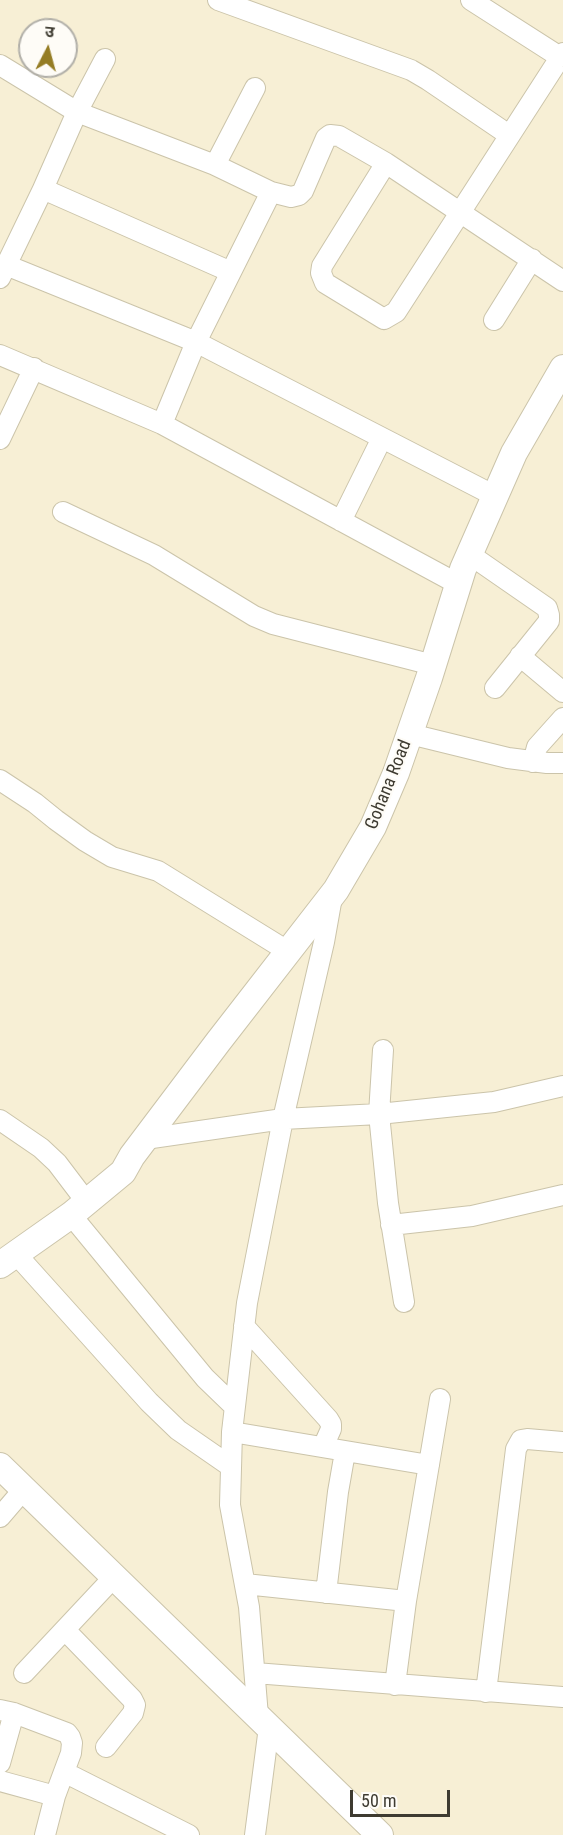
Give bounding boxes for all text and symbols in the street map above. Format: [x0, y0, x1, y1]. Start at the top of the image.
north arrow [18, 18, 78, 78]
text: उ [44, 22, 55, 42]
street label: Gohana Road [361, 737, 417, 833]
scale bar [353, 1778, 454, 1816]
text: 50 m [361, 1790, 396, 1811]

